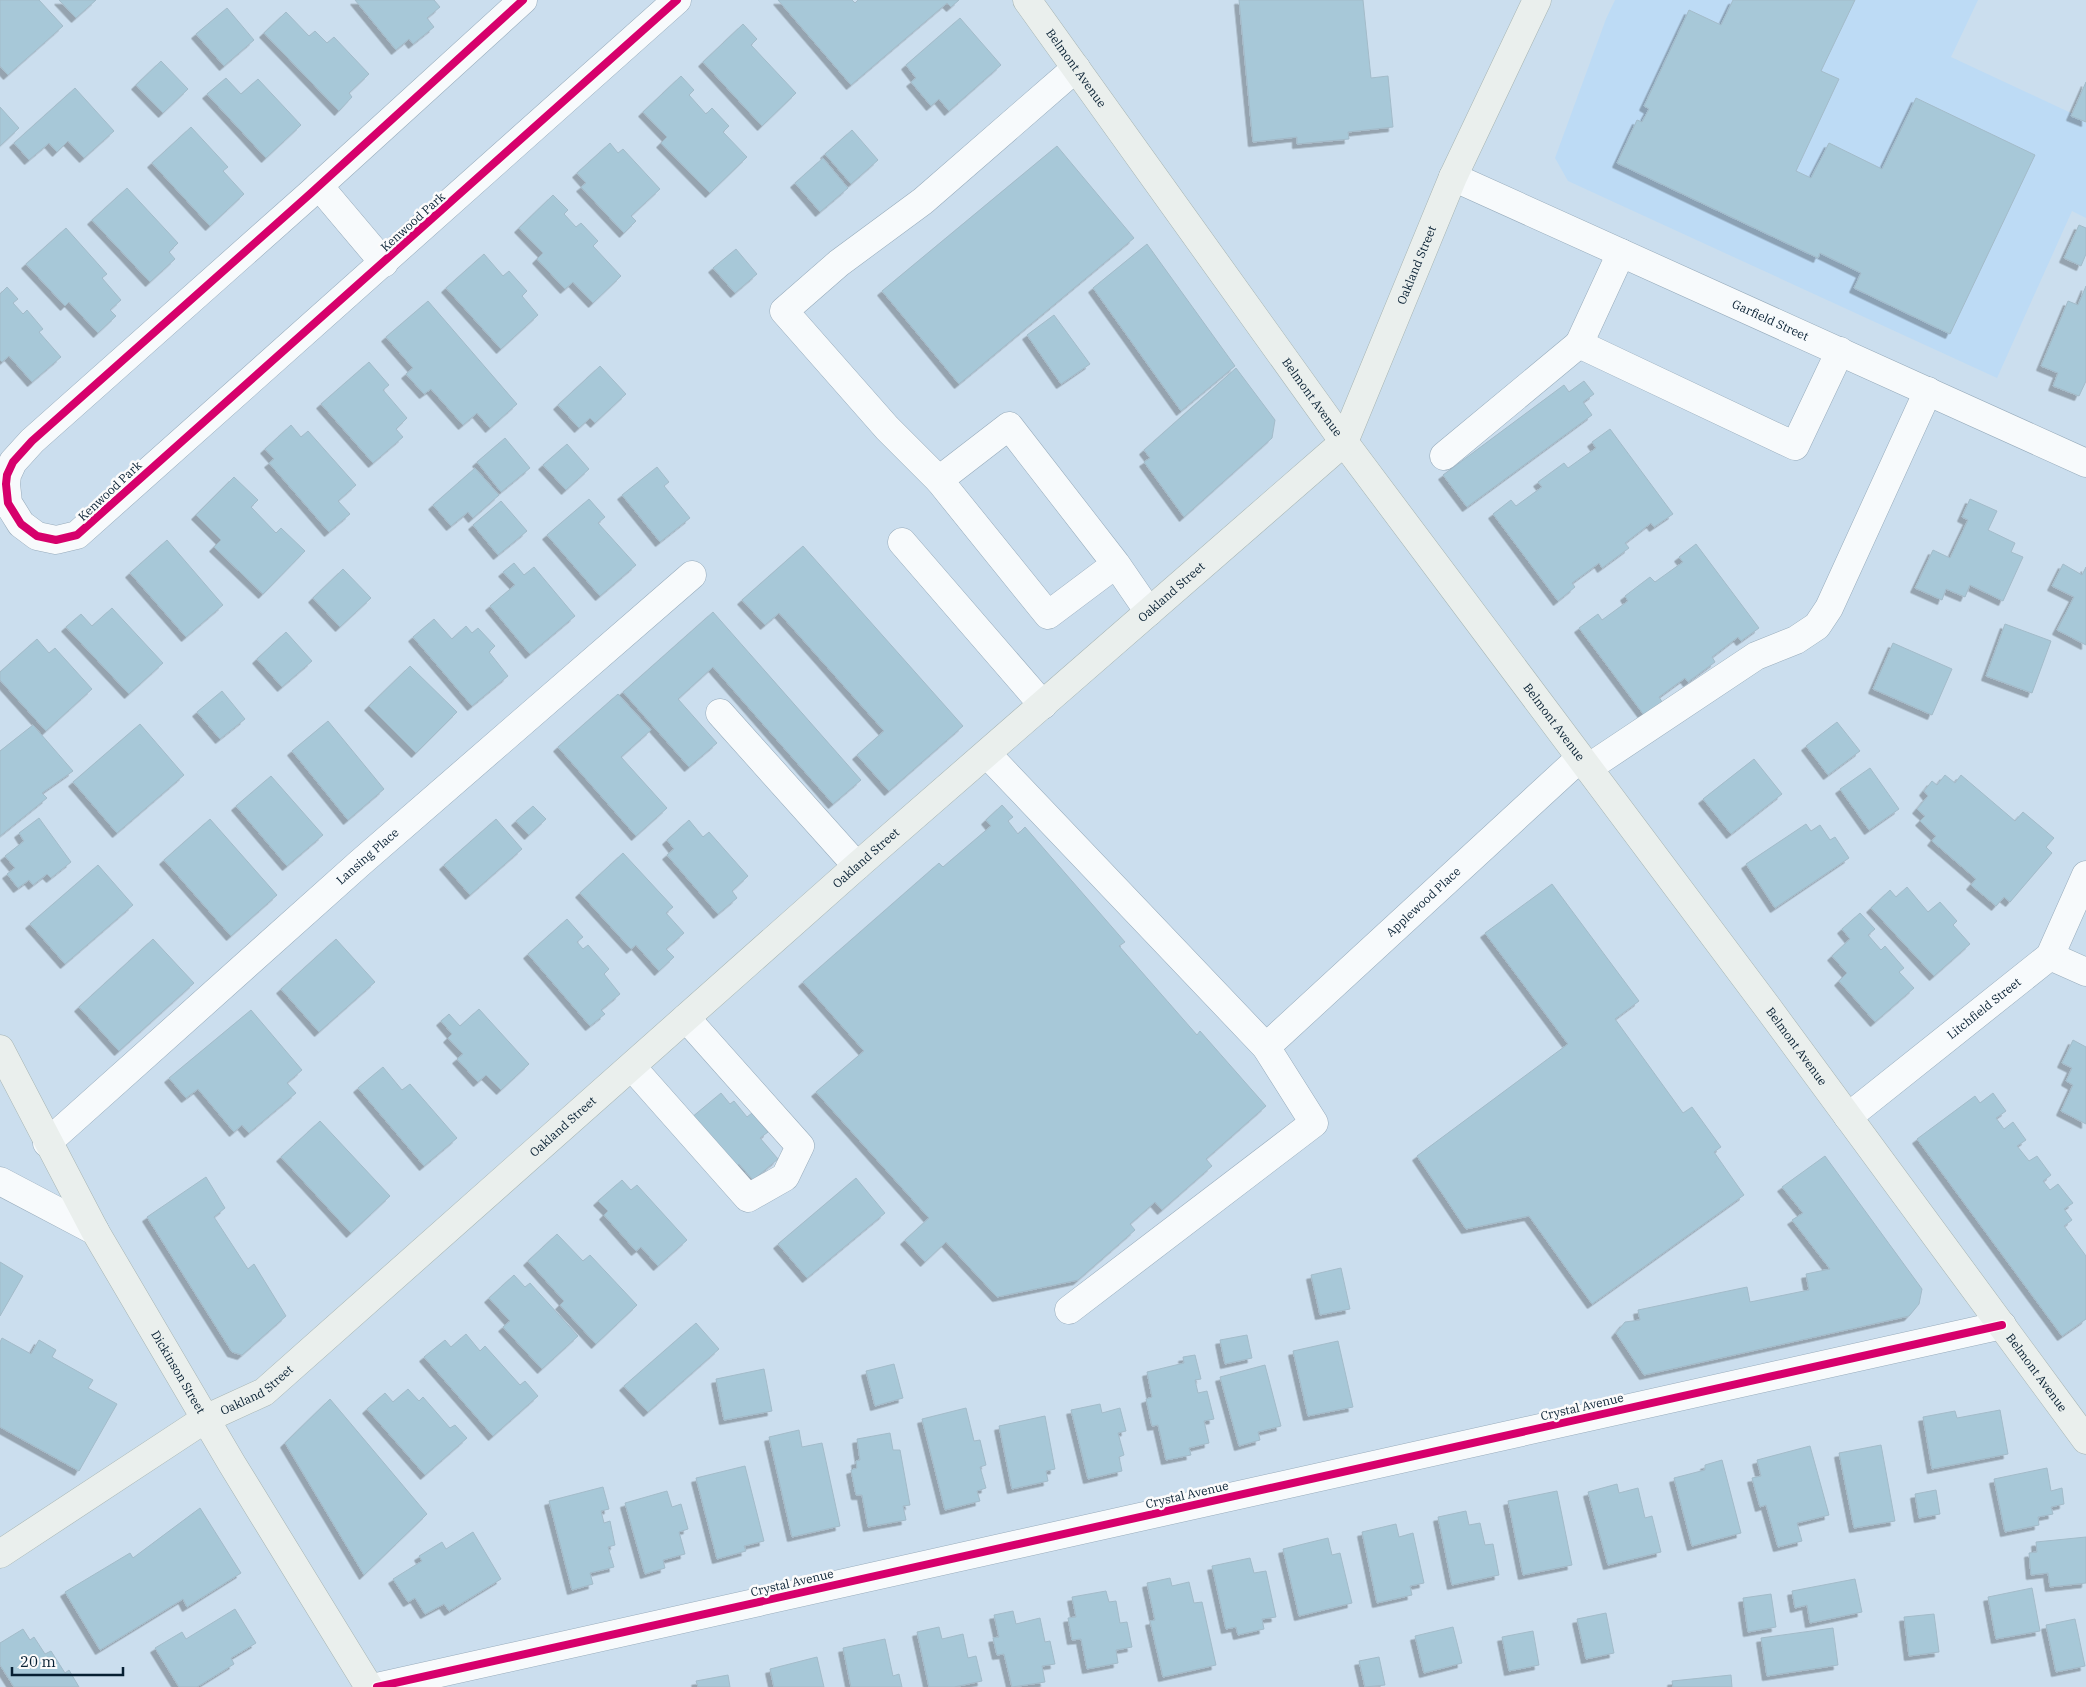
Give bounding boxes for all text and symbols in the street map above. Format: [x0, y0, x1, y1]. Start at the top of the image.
street label: Belmont Avenue [1043, 26, 1110, 110]
street label: Kenwood Park [377, 189, 448, 254]
street label: Oakland Street [1393, 223, 1439, 307]
street label: Garfield Street [1730, 296, 1811, 344]
street label: Belmont Avenue [1279, 355, 1346, 439]
street label: Kenwood Park [75, 457, 145, 524]
street label: Oakland Street [1135, 559, 1208, 625]
street label: Belmont Avenue [1520, 680, 1588, 764]
street label: Lansing Place [333, 825, 402, 888]
street label: Oakland Street [829, 825, 902, 891]
street label: Applewood Place [1383, 864, 1464, 940]
street label: Litchfield Street [1944, 974, 2024, 1042]
street label: Belmont Avenue [1763, 1004, 1830, 1088]
street label: Oakland Street [526, 1093, 599, 1160]
street label: Dickinson Street [148, 1328, 209, 1416]
street label: Belmont Avenue [2003, 1330, 2071, 1414]
street label: Oakland Street [218, 1362, 296, 1418]
street label: Crystal Avenue [1539, 1390, 1625, 1423]
street label: Crystal Avenue [1144, 1478, 1230, 1511]
street label: Crystal Avenue [749, 1566, 835, 1599]
scale bar [12, 1644, 124, 1676]
text: 20 m [20, 1652, 56, 1671]

